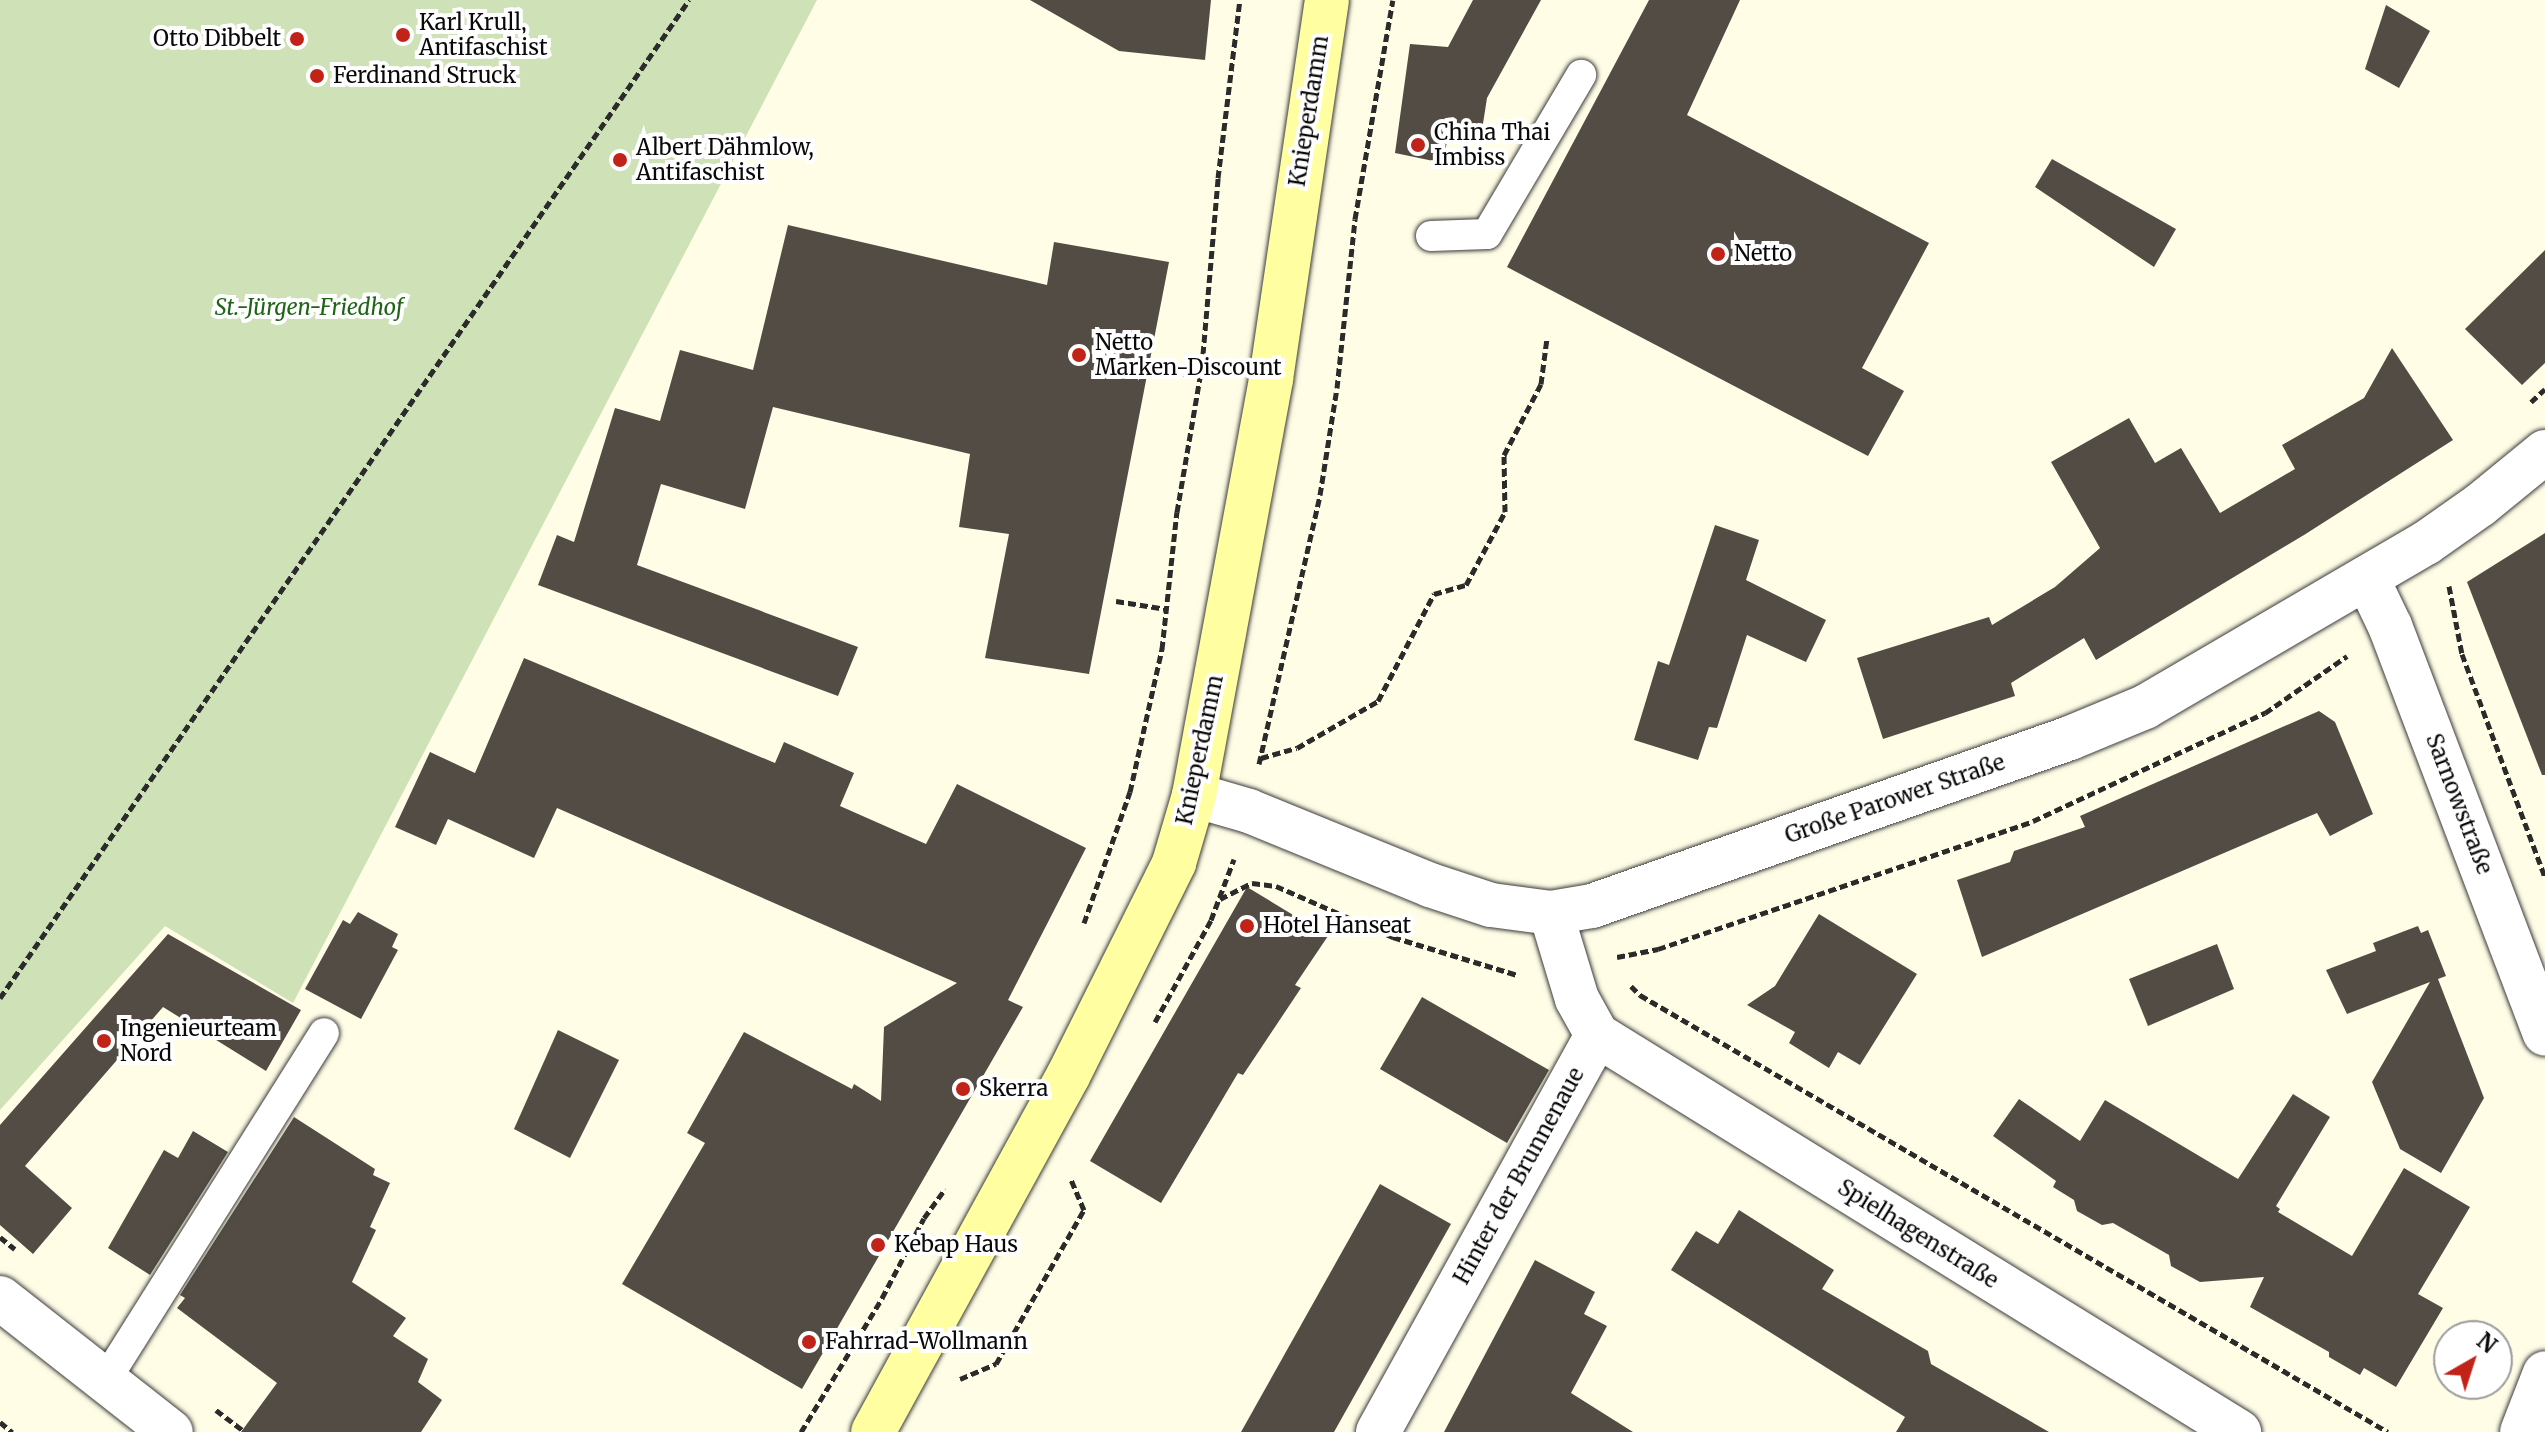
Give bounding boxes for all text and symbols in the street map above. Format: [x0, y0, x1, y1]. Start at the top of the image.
place label: Karl Krull, Antifaschist [419, 9, 547, 60]
place label: Otto Dibbelt [153, 26, 281, 52]
marker: Karl Krull, Antifaschist [394, 26, 412, 44]
marker: Otto Dibbelt [288, 30, 306, 48]
street label: Knieperdamm [1284, 34, 1334, 188]
place label: Ferdinand Struck [333, 63, 516, 89]
marker: Ferdinand Struck [308, 67, 326, 85]
place label: China Thai Imbiss [1434, 119, 1550, 170]
place label: Albert Dähmlow, Antifaschist [636, 134, 814, 186]
marker: China Thai Imbiss [1409, 136, 1427, 154]
marker: Albert Dähmlow, Antifaschist [611, 151, 629, 169]
place label: Netto [1734, 241, 1792, 267]
marker: Netto [1709, 245, 1727, 263]
park label: St.-Jürgen-Friedhof [215, 295, 403, 321]
place label: Netto Marken-Discount [1095, 329, 1282, 380]
marker: Netto Marken-Discount [1070, 346, 1088, 364]
street label: Knieperdamm [1171, 673, 1229, 827]
street label: Sarnowstraße [2420, 730, 2498, 878]
street label: Große Parower Straße [1782, 749, 2008, 849]
place label: Hotel Hanseat [1263, 913, 1411, 939]
marker: Hotel Hanseat [1238, 917, 1256, 935]
place label: Ingenieurteam Nord [120, 1015, 277, 1066]
marker: Ingenieurteam Nord [95, 1032, 113, 1050]
street label: Hinter der Brunnenaue [1448, 1063, 1590, 1289]
place label: Skerra [979, 1076, 1048, 1102]
marker: Skerra [954, 1080, 972, 1098]
street label: Spielhagenstraße [1833, 1174, 2003, 1294]
place label: Kebap Haus [894, 1232, 1018, 1258]
marker: Kebap Haus [869, 1236, 887, 1254]
north arrow [2433, 1320, 2513, 1400]
text: N [2471, 1327, 2502, 1359]
place label: Fahrrad-Wollmann [825, 1329, 1028, 1355]
marker: Fahrrad-Wollmann [800, 1333, 818, 1351]

